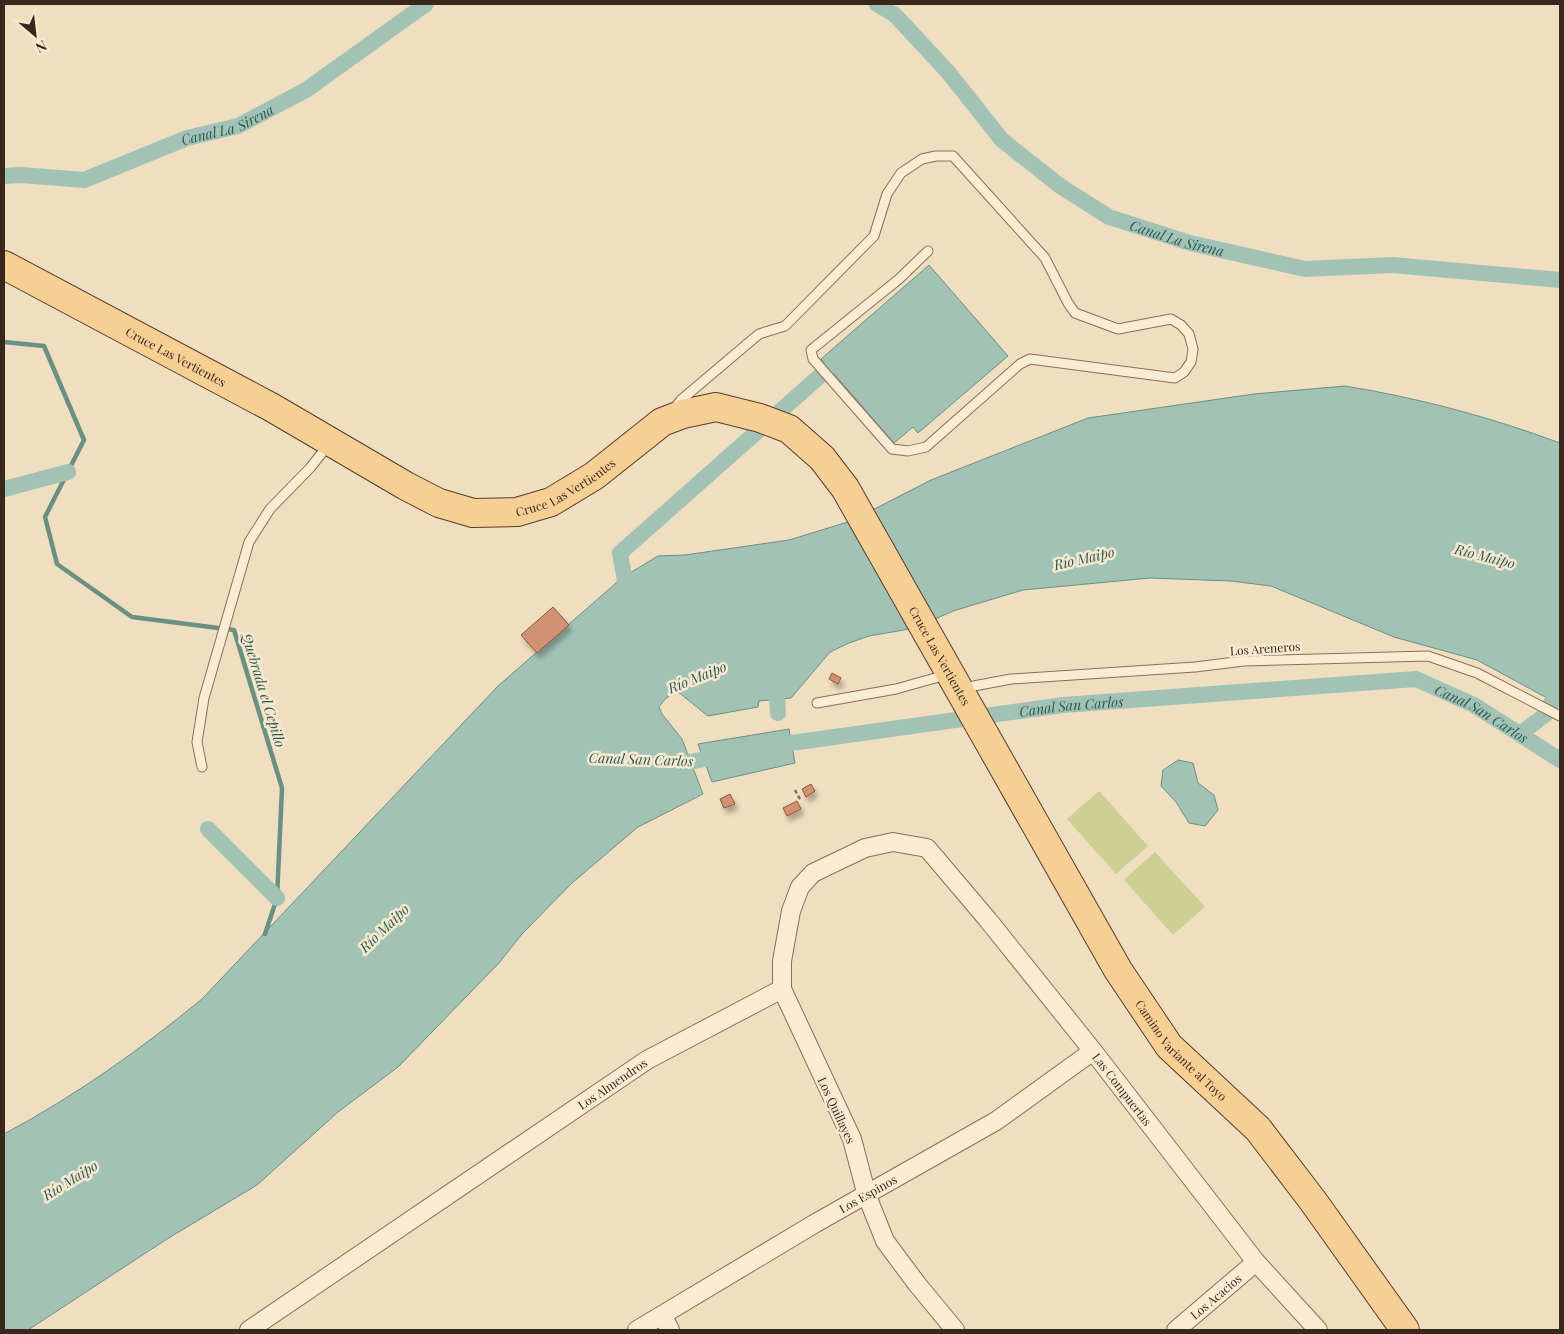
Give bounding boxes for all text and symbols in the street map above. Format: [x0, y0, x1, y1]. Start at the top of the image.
north arrow [10, 10, 60, 60]
text: N [32, 36, 50, 58]
water label: Canal La Sirena [178, 99, 277, 149]
water label: Canal La Sirena [1128, 215, 1226, 260]
street label: Cruce Las Vertientes [123, 323, 229, 390]
street label: Cruce Las Vertientes [514, 454, 618, 520]
water label: Río Maipo [1452, 539, 1517, 573]
water label: Río Maipo [1051, 542, 1116, 574]
street label: Cruce Las Vertientes [906, 603, 974, 708]
water label: Quebrada el Cepillo [237, 630, 290, 750]
street label: Los Areneros [1229, 638, 1301, 658]
water label: Río Maipo [664, 657, 729, 698]
water label: Canal San Carlos [1432, 679, 1533, 747]
water label: Canal San Carlos [1018, 691, 1125, 721]
water label: Canal San Carlos [588, 748, 694, 770]
water label: Río Maipo [354, 900, 413, 957]
street label: Camino Variante al Toyo [1132, 997, 1231, 1105]
street label: Las Compuertas [1089, 1049, 1156, 1129]
street label: Los Almendros [574, 1054, 650, 1113]
street label: Los Quillayes [815, 1074, 859, 1146]
water label: Río Maipo [38, 1155, 101, 1205]
street label: Los Espinos [836, 1171, 900, 1216]
street label: Los Acacios [1187, 1270, 1245, 1323]

